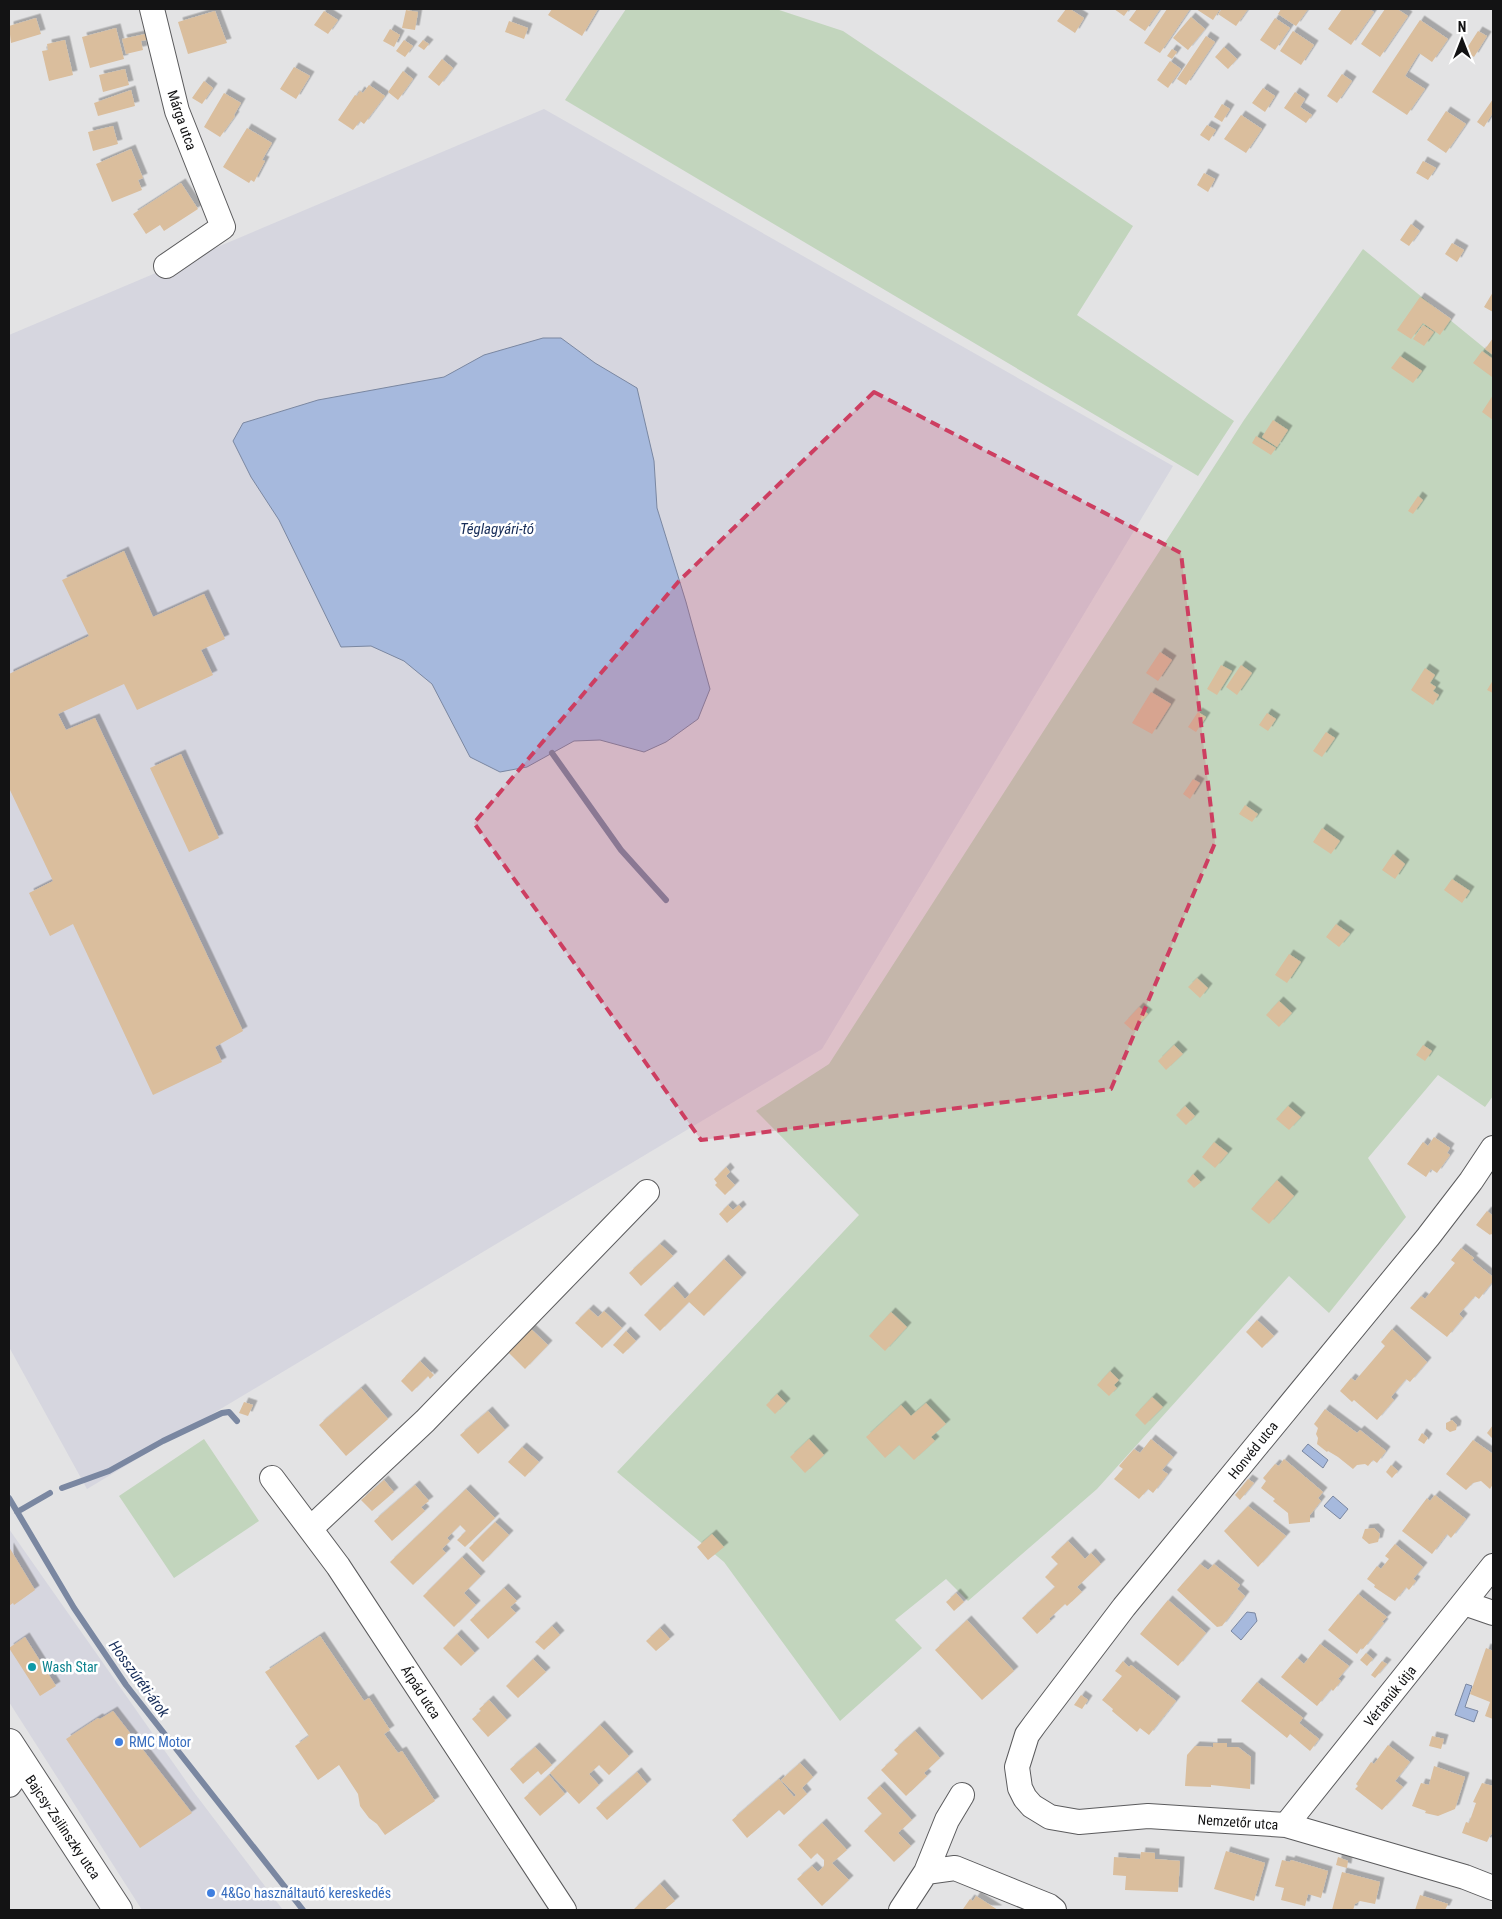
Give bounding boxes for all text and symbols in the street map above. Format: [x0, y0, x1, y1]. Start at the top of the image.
north arrow [1437, 15, 1487, 65]
text: N [1458, 19, 1466, 35]
street label: Márga utca [164, 88, 200, 152]
water label: Téglagyári-tó [460, 520, 534, 538]
street label: Honvéd utca [1225, 1418, 1281, 1482]
water label: Hosszúréti-árok [105, 1637, 173, 1721]
place label: Wash Star [42, 1659, 98, 1675]
marker: Wash Star [26, 1661, 38, 1673]
street label: Árpád utca [398, 1662, 445, 1722]
street label: Vértanúk útja [1361, 1662, 1419, 1730]
place label: RMC Motor [129, 1734, 191, 1750]
marker: RMC Motor [113, 1736, 125, 1748]
street label: Bajcsy-Zsilinszky utca [22, 1772, 104, 1882]
street label: Nemzetőr utca [1197, 1811, 1279, 1833]
place label: 4&Go használtautó kereskedés [221, 1885, 391, 1901]
marker: 4&Go használtautó kereskedés [205, 1887, 217, 1899]

